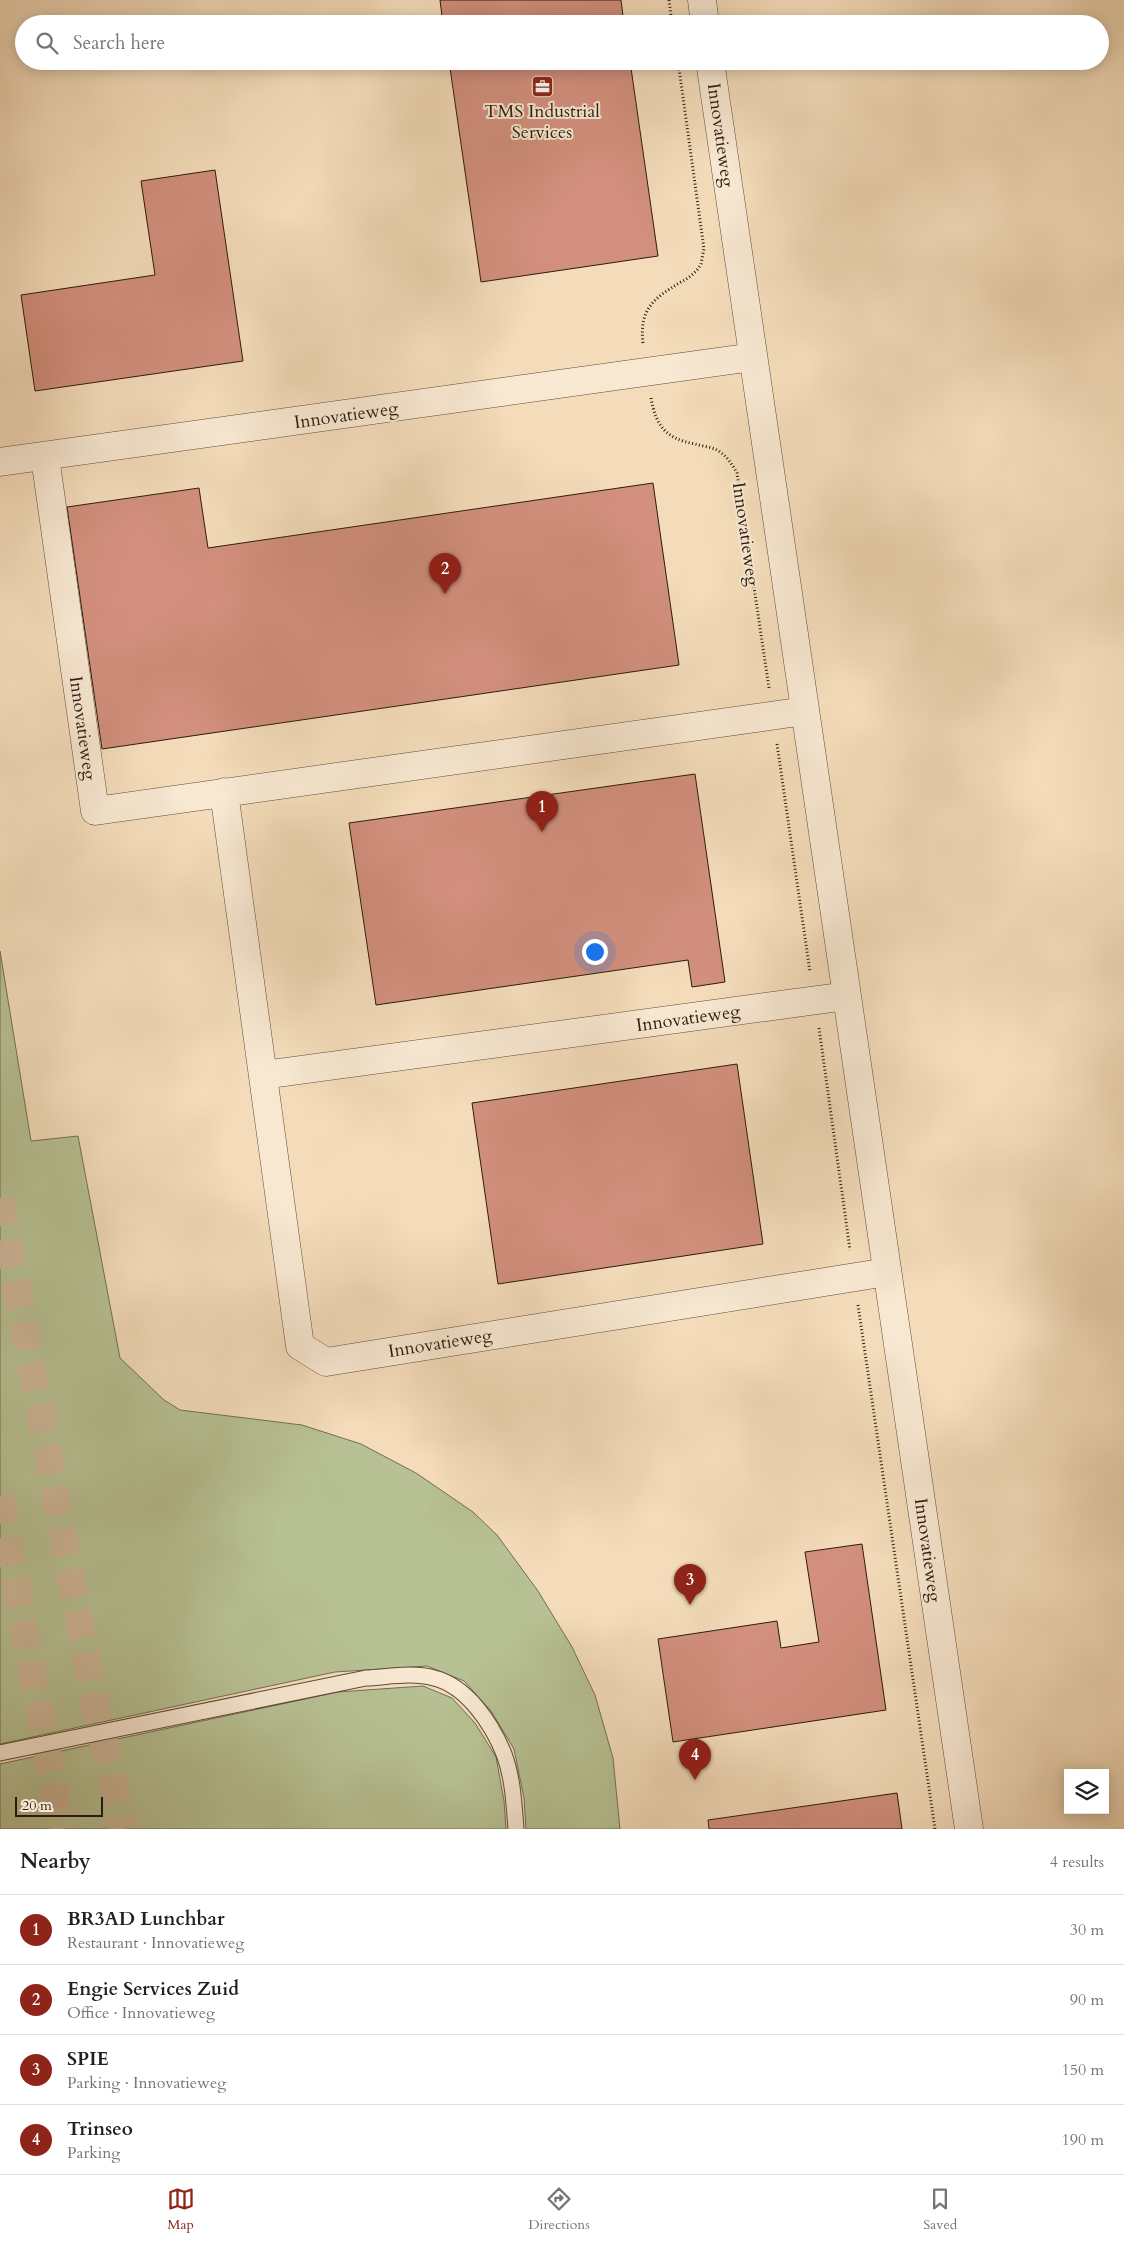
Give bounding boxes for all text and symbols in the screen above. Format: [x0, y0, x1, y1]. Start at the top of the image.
search box [15, 15, 1109, 70]
icon: search [33, 29, 61, 57]
text: Search here [73, 30, 165, 56]
office icon: TMS Industrial Services [530, 74, 554, 98]
street label: Innovatieweg [701, 81, 740, 190]
place label: TMS Industrial Services [484, 99, 600, 145]
street label: Innovatieweg [292, 396, 401, 435]
street label: Innovatieweg [726, 480, 765, 589]
pin: 2 [429, 553, 461, 594]
street label: Innovatieweg [63, 674, 102, 783]
pin: 1 [526, 791, 558, 832]
your location [582, 939, 608, 965]
street label: Innovatieweg [634, 999, 743, 1038]
street label: Innovatieweg [386, 1323, 495, 1364]
street label: Innovatieweg [908, 1496, 947, 1605]
pin: 3 [674, 1564, 706, 1605]
pin: 4 [679, 1739, 711, 1780]
map controls [1064, 1769, 1109, 1814]
button: layers [1064, 1769, 1109, 1814]
scale bar [15, 1794, 102, 1817]
text: 20 m [22, 1796, 52, 1815]
text: Nearby [20, 1847, 91, 1876]
text: 4 results [1050, 1851, 1104, 1873]
text: BR3AD Lunchbar [67, 1906, 225, 1932]
text: 1 [32, 1919, 40, 1941]
text: 30 m [1070, 1919, 1104, 1941]
text: Restaurant · Innovatieweg [67, 1932, 244, 1954]
text: Engie Services Zuid [67, 1976, 239, 2002]
text: 2 [32, 1989, 40, 2011]
text: 90 m [1070, 1989, 1104, 2011]
text: Office · Innovatieweg [67, 2002, 215, 2024]
text: SPIE [67, 2046, 109, 2072]
text: 3 [32, 2059, 40, 2081]
text: 150 m [1062, 2059, 1104, 2081]
text: Parking · Innovatieweg [67, 2072, 226, 2094]
text: Trinseo [67, 2116, 133, 2142]
text: 4 [32, 2129, 40, 2151]
text: 190 m [1062, 2129, 1104, 2151]
text: Parking [67, 2142, 120, 2164]
tab: Map [167, 2185, 195, 2234]
tab: Directions [528, 2185, 590, 2234]
tab: Saved [923, 2185, 957, 2234]

